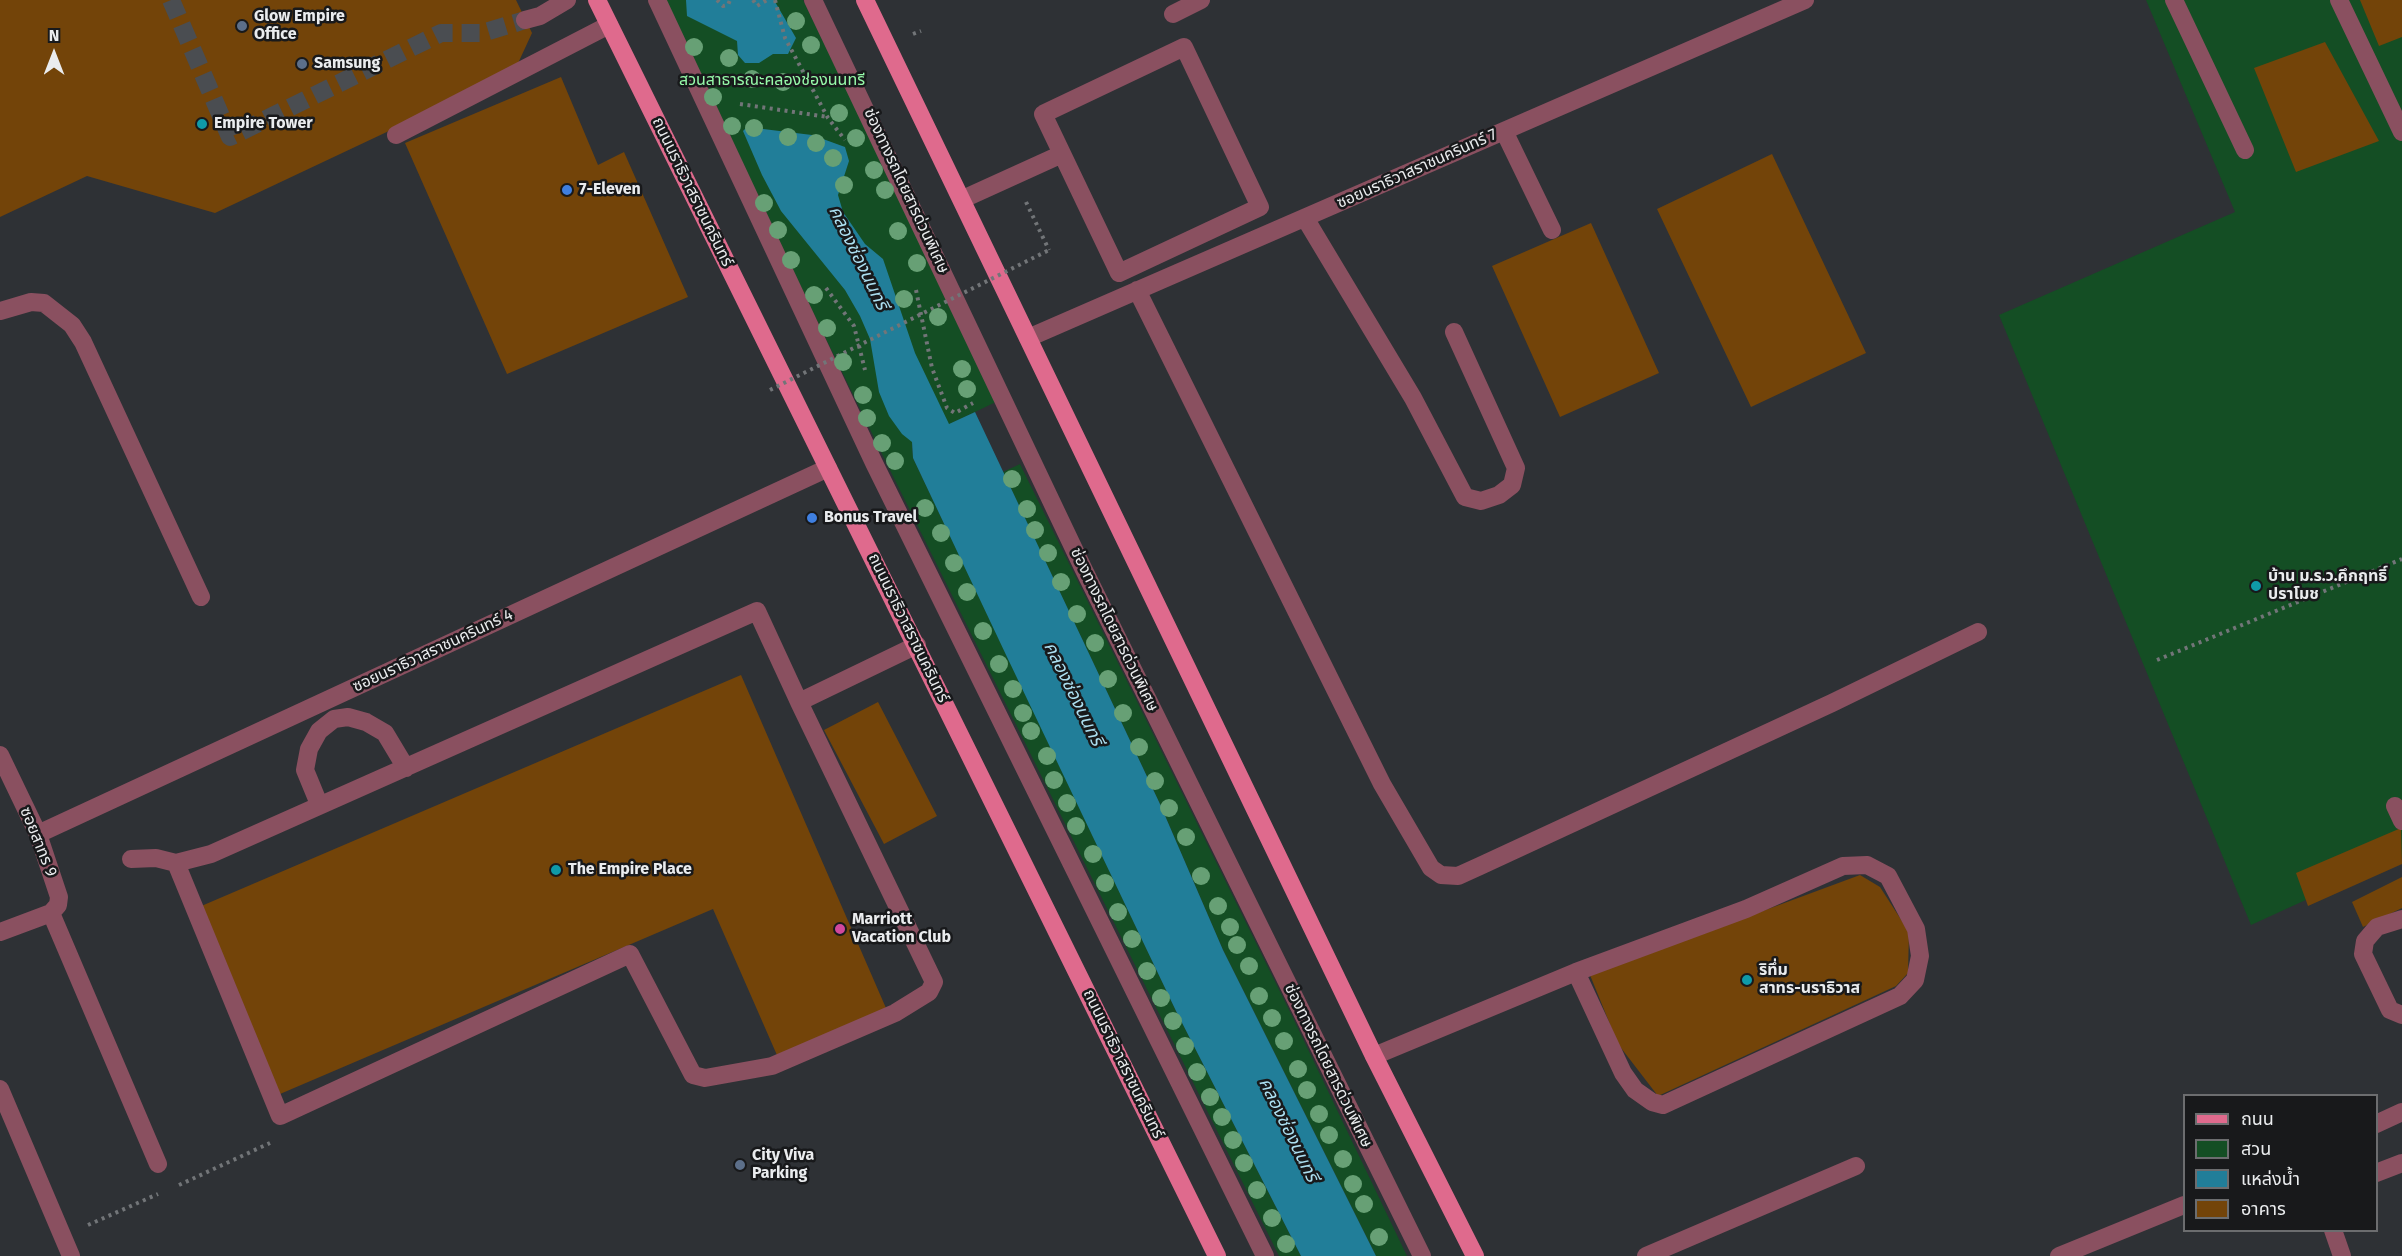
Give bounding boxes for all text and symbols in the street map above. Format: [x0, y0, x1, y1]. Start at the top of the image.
place label: Glow Empire Office [254, 7, 345, 45]
marker: Glow Empire Office [235, 19, 249, 33]
north arrow [24, 24, 84, 84]
text: N [49, 26, 59, 45]
place label: Samsung [314, 54, 380, 74]
marker: Samsung [295, 57, 309, 71]
park label: สวนสาธารณะคลองช่องนนทรี [679, 71, 865, 91]
street label: ช่องทางรถโดยสารด่วนพิเศษ [859, 105, 953, 277]
place label: Empire Tower [214, 114, 313, 134]
street label: ถนนนราธิวาสราชนครินทร์ [648, 114, 736, 270]
marker: Empire Tower [195, 117, 209, 131]
street label: ซอยนราธิวาสราชนครินทร์ 7 [1334, 125, 1500, 213]
place label: 7-Eleven [579, 180, 641, 200]
marker: 7-Eleven [560, 183, 574, 197]
water label: คลองช่องนนทรี [824, 202, 892, 314]
place label: Bonus Travel [824, 508, 917, 528]
marker: Bonus Travel [805, 511, 819, 525]
street label: ช่องทางรถโดยสารด่วนพิเศษ [1066, 545, 1162, 715]
street label: ถนนนราธิวาสราชนครินทร์ [864, 550, 952, 706]
place label: บ้าน ม.ร.ว.คึกฤทธิ์ ปราโมช [2268, 567, 2387, 605]
marker: บ้าน ม.ร.ว.คึกฤทธิ์ ปราโมช [2249, 579, 2263, 593]
street label: ซอยนราธิวาสราชนครินทร์ 4 [350, 605, 516, 697]
water label: คลองช่องนนทรี [1039, 638, 1107, 750]
street label: ซอยสาทร 9 [15, 804, 61, 880]
place label: The Empire Place [568, 860, 692, 880]
marker: The Empire Place [549, 863, 563, 877]
place label: Marriott Vacation Club [852, 910, 951, 948]
marker: Marriott Vacation Club [833, 922, 847, 936]
place label: ริทึ่ม สาทร-นราธิวาส [1759, 961, 1860, 999]
marker: ริทึ่ม สาทร-นราธิวาส [1740, 973, 1754, 987]
street label: ช่องทางรถโดยสารด่วนพิเศษ [1280, 981, 1376, 1151]
street label: ถนนนราธิวาสราชนครินทร์ [1079, 986, 1167, 1142]
water label: คลองช่องนนทรี [1254, 1074, 1322, 1186]
legend [2183, 1094, 2378, 1232]
text: ถนน [2241, 1108, 2274, 1130]
text: สวน [2241, 1138, 2271, 1160]
place label: City Viva Parking [752, 1146, 814, 1184]
marker: City Viva Parking [733, 1158, 747, 1172]
text: แหล่งน้ำ [2241, 1168, 2300, 1190]
text: อาคาร [2241, 1198, 2286, 1220]

